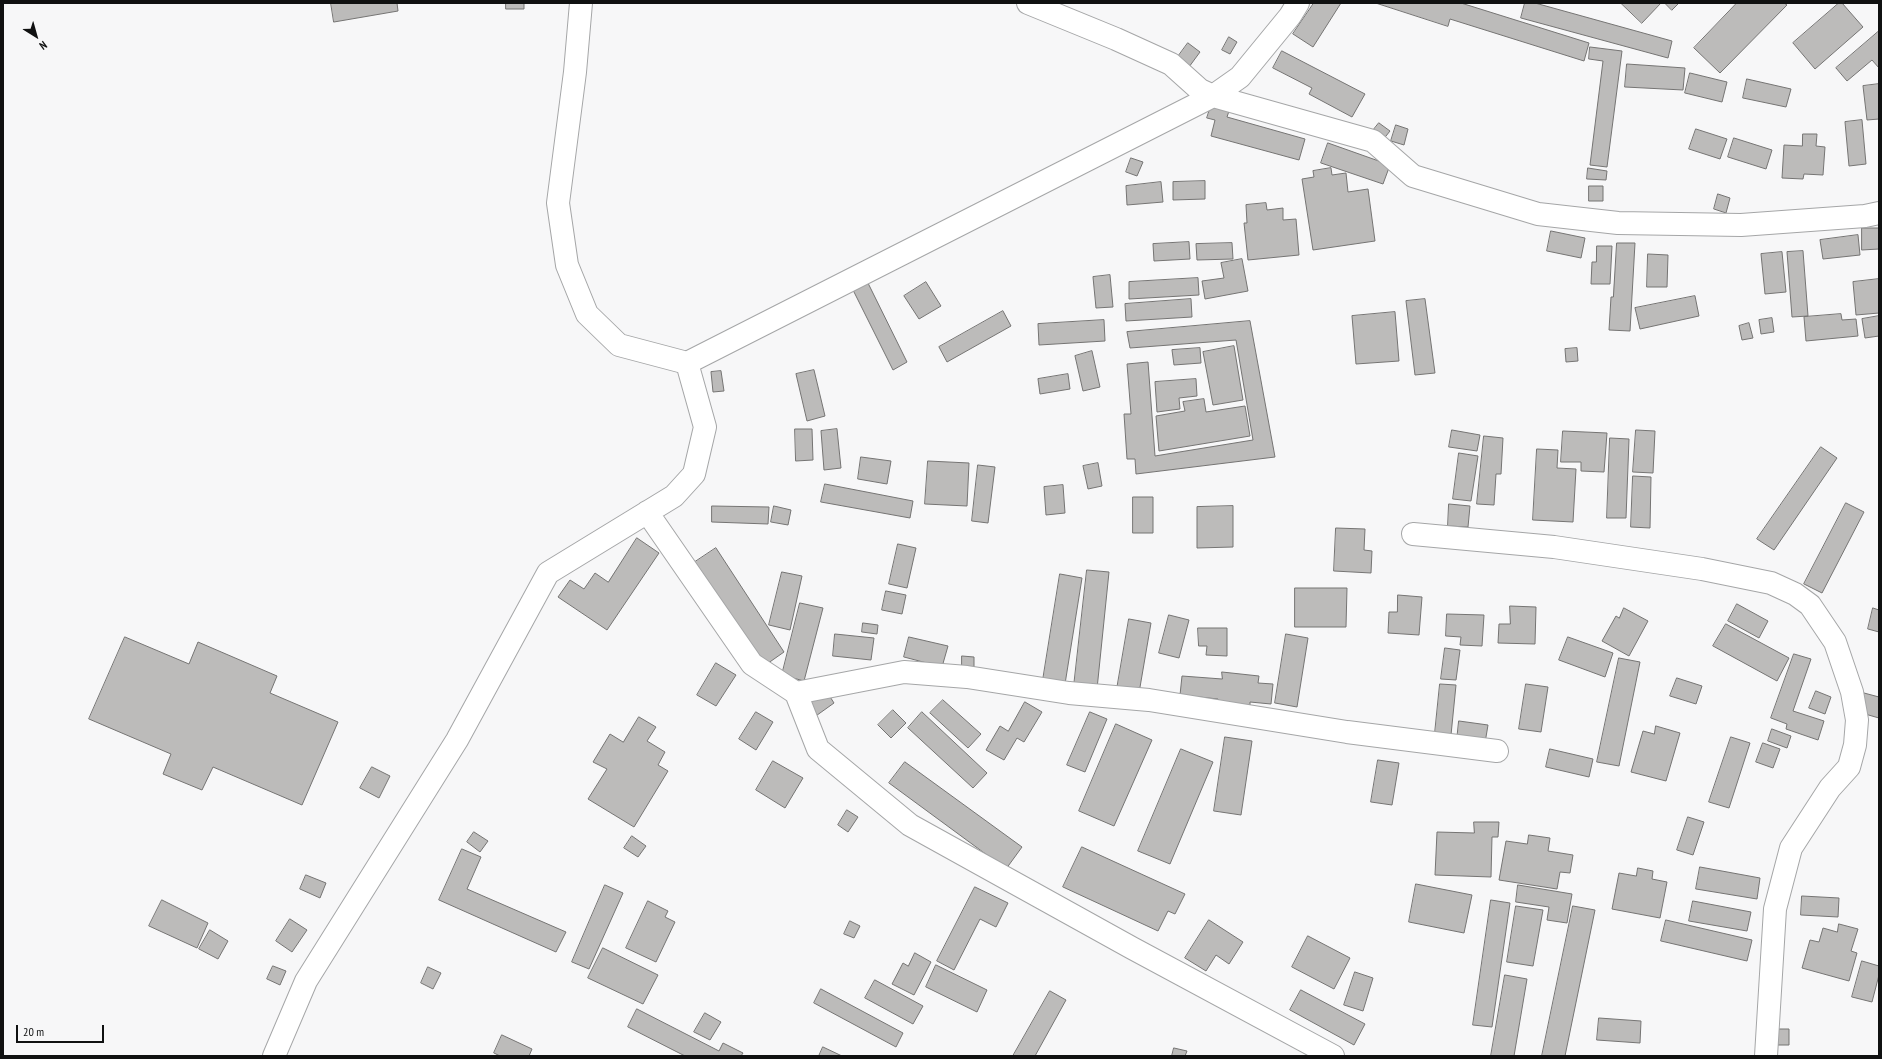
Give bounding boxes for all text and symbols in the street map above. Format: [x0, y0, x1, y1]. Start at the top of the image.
north arrow [16, 16, 56, 56]
text: N [37, 38, 50, 53]
scale bar [18, 1017, 106, 1043]
text: 20 m [23, 1024, 44, 1039]

